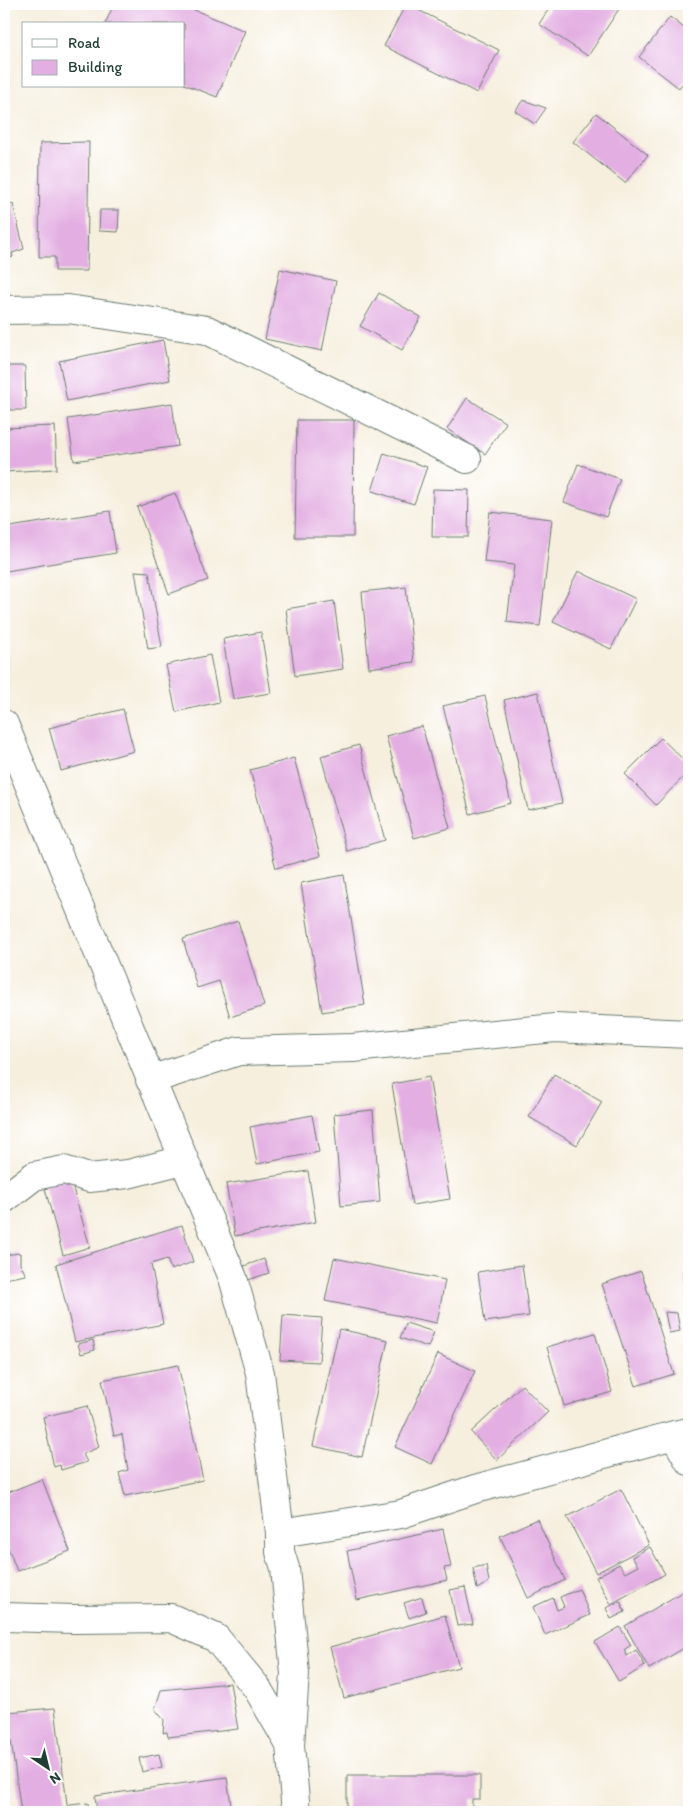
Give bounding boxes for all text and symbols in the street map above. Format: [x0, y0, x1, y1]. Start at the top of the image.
legend [22, 22, 185, 88]
text: Road [68, 34, 101, 52]
text: Building [68, 58, 122, 76]
north arrow [22, 1744, 72, 1794]
text: N [46, 1769, 64, 1788]

